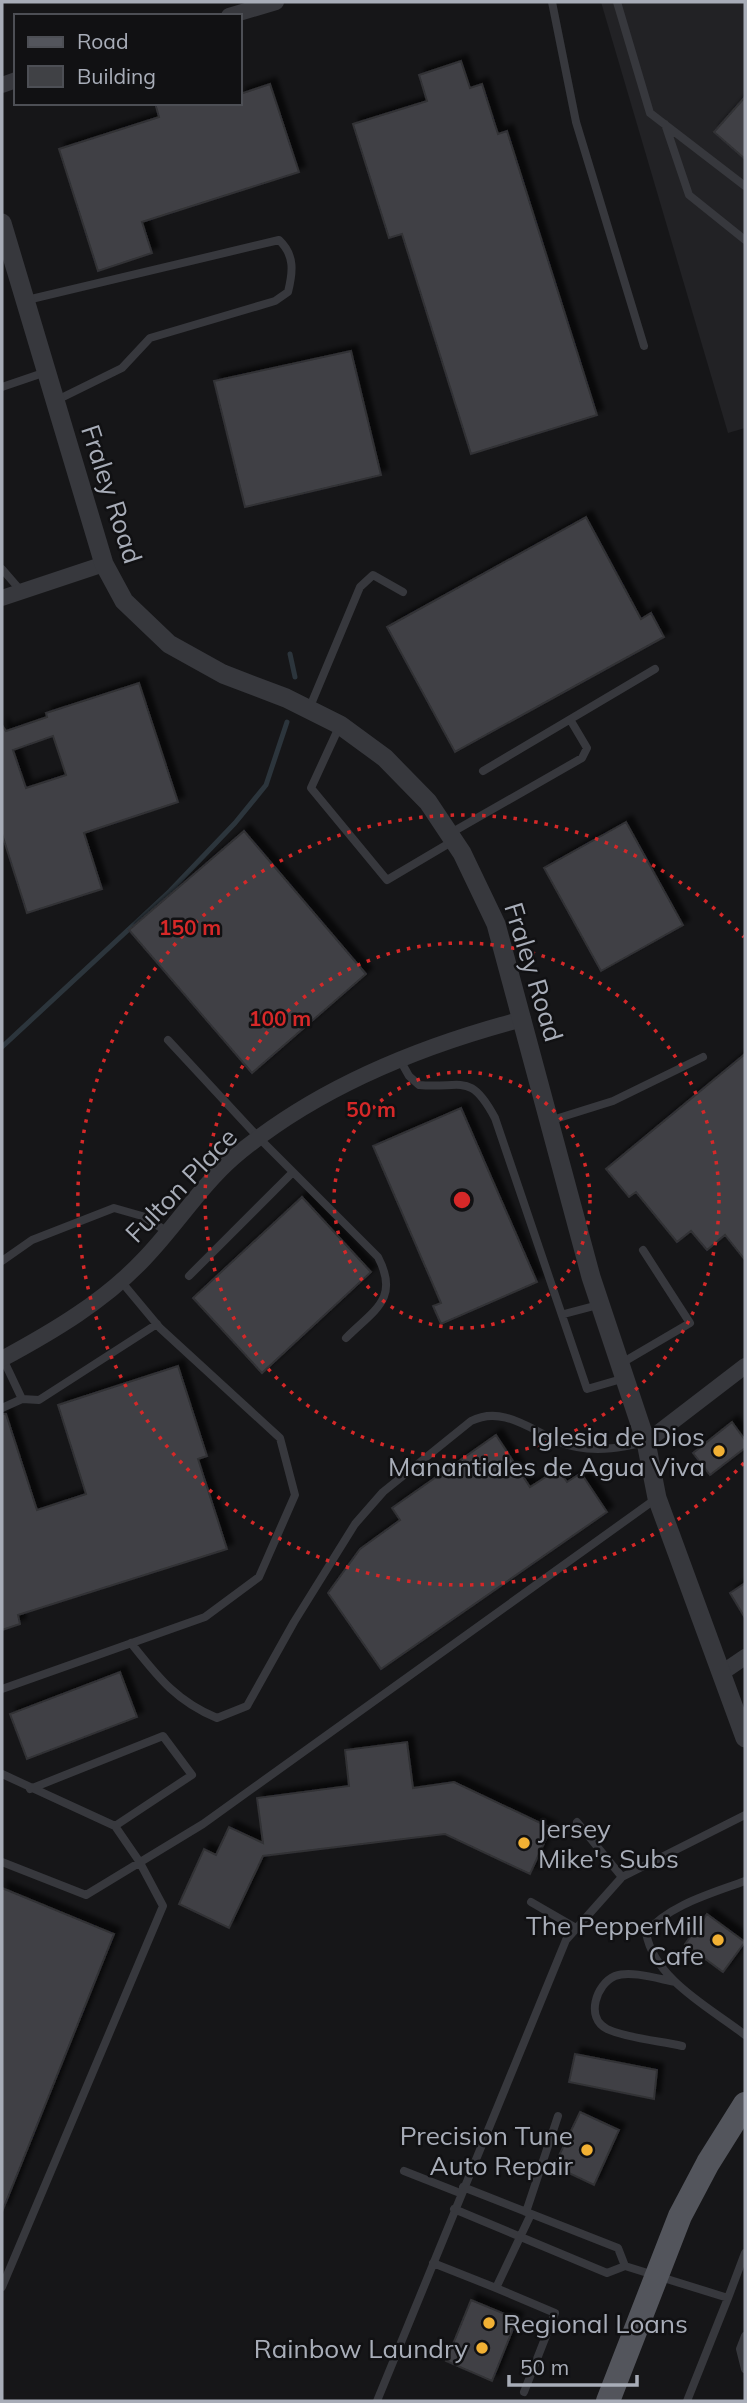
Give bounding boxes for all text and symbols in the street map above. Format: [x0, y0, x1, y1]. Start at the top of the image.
legend [14, 14, 242, 105]
text: Road [77, 28, 128, 54]
text: Building [77, 63, 156, 89]
street label: Fraley Road [74, 421, 150, 567]
street label: Fraley Road [497, 898, 571, 1046]
text: 150 m [159, 914, 221, 940]
text: 100 m [249, 1005, 311, 1031]
text: 50 m [346, 1096, 396, 1122]
street label: Fulton Place [118, 1121, 244, 1249]
centre of rings [450, 1188, 474, 1212]
place label: Iglesia de Dios Manantiales de Agua Viva [388, 1420, 705, 1483]
marker: Iglesia de Dios Manantiales de Agua Viva [711, 1443, 727, 1459]
place label: Jersey Mike's Subs [538, 1812, 679, 1875]
marker: Jersey Mike's Subs [516, 1835, 532, 1851]
place label: The PepperMill Cafe [526, 1909, 704, 1972]
marker: The PepperMill Cafe [710, 1932, 726, 1948]
place label: Precision Tune Auto Repair [400, 2119, 574, 2182]
marker: Precision Tune Auto Repair [579, 2142, 595, 2158]
place label: Regional Loans [503, 2307, 688, 2340]
marker: Regional Loans [481, 2315, 497, 2331]
place label: Rainbow Laundry [254, 2332, 468, 2365]
marker: Rainbow Laundry [474, 2340, 490, 2356]
scale bar [509, 2344, 637, 2388]
text: 50 m [520, 2354, 569, 2380]

